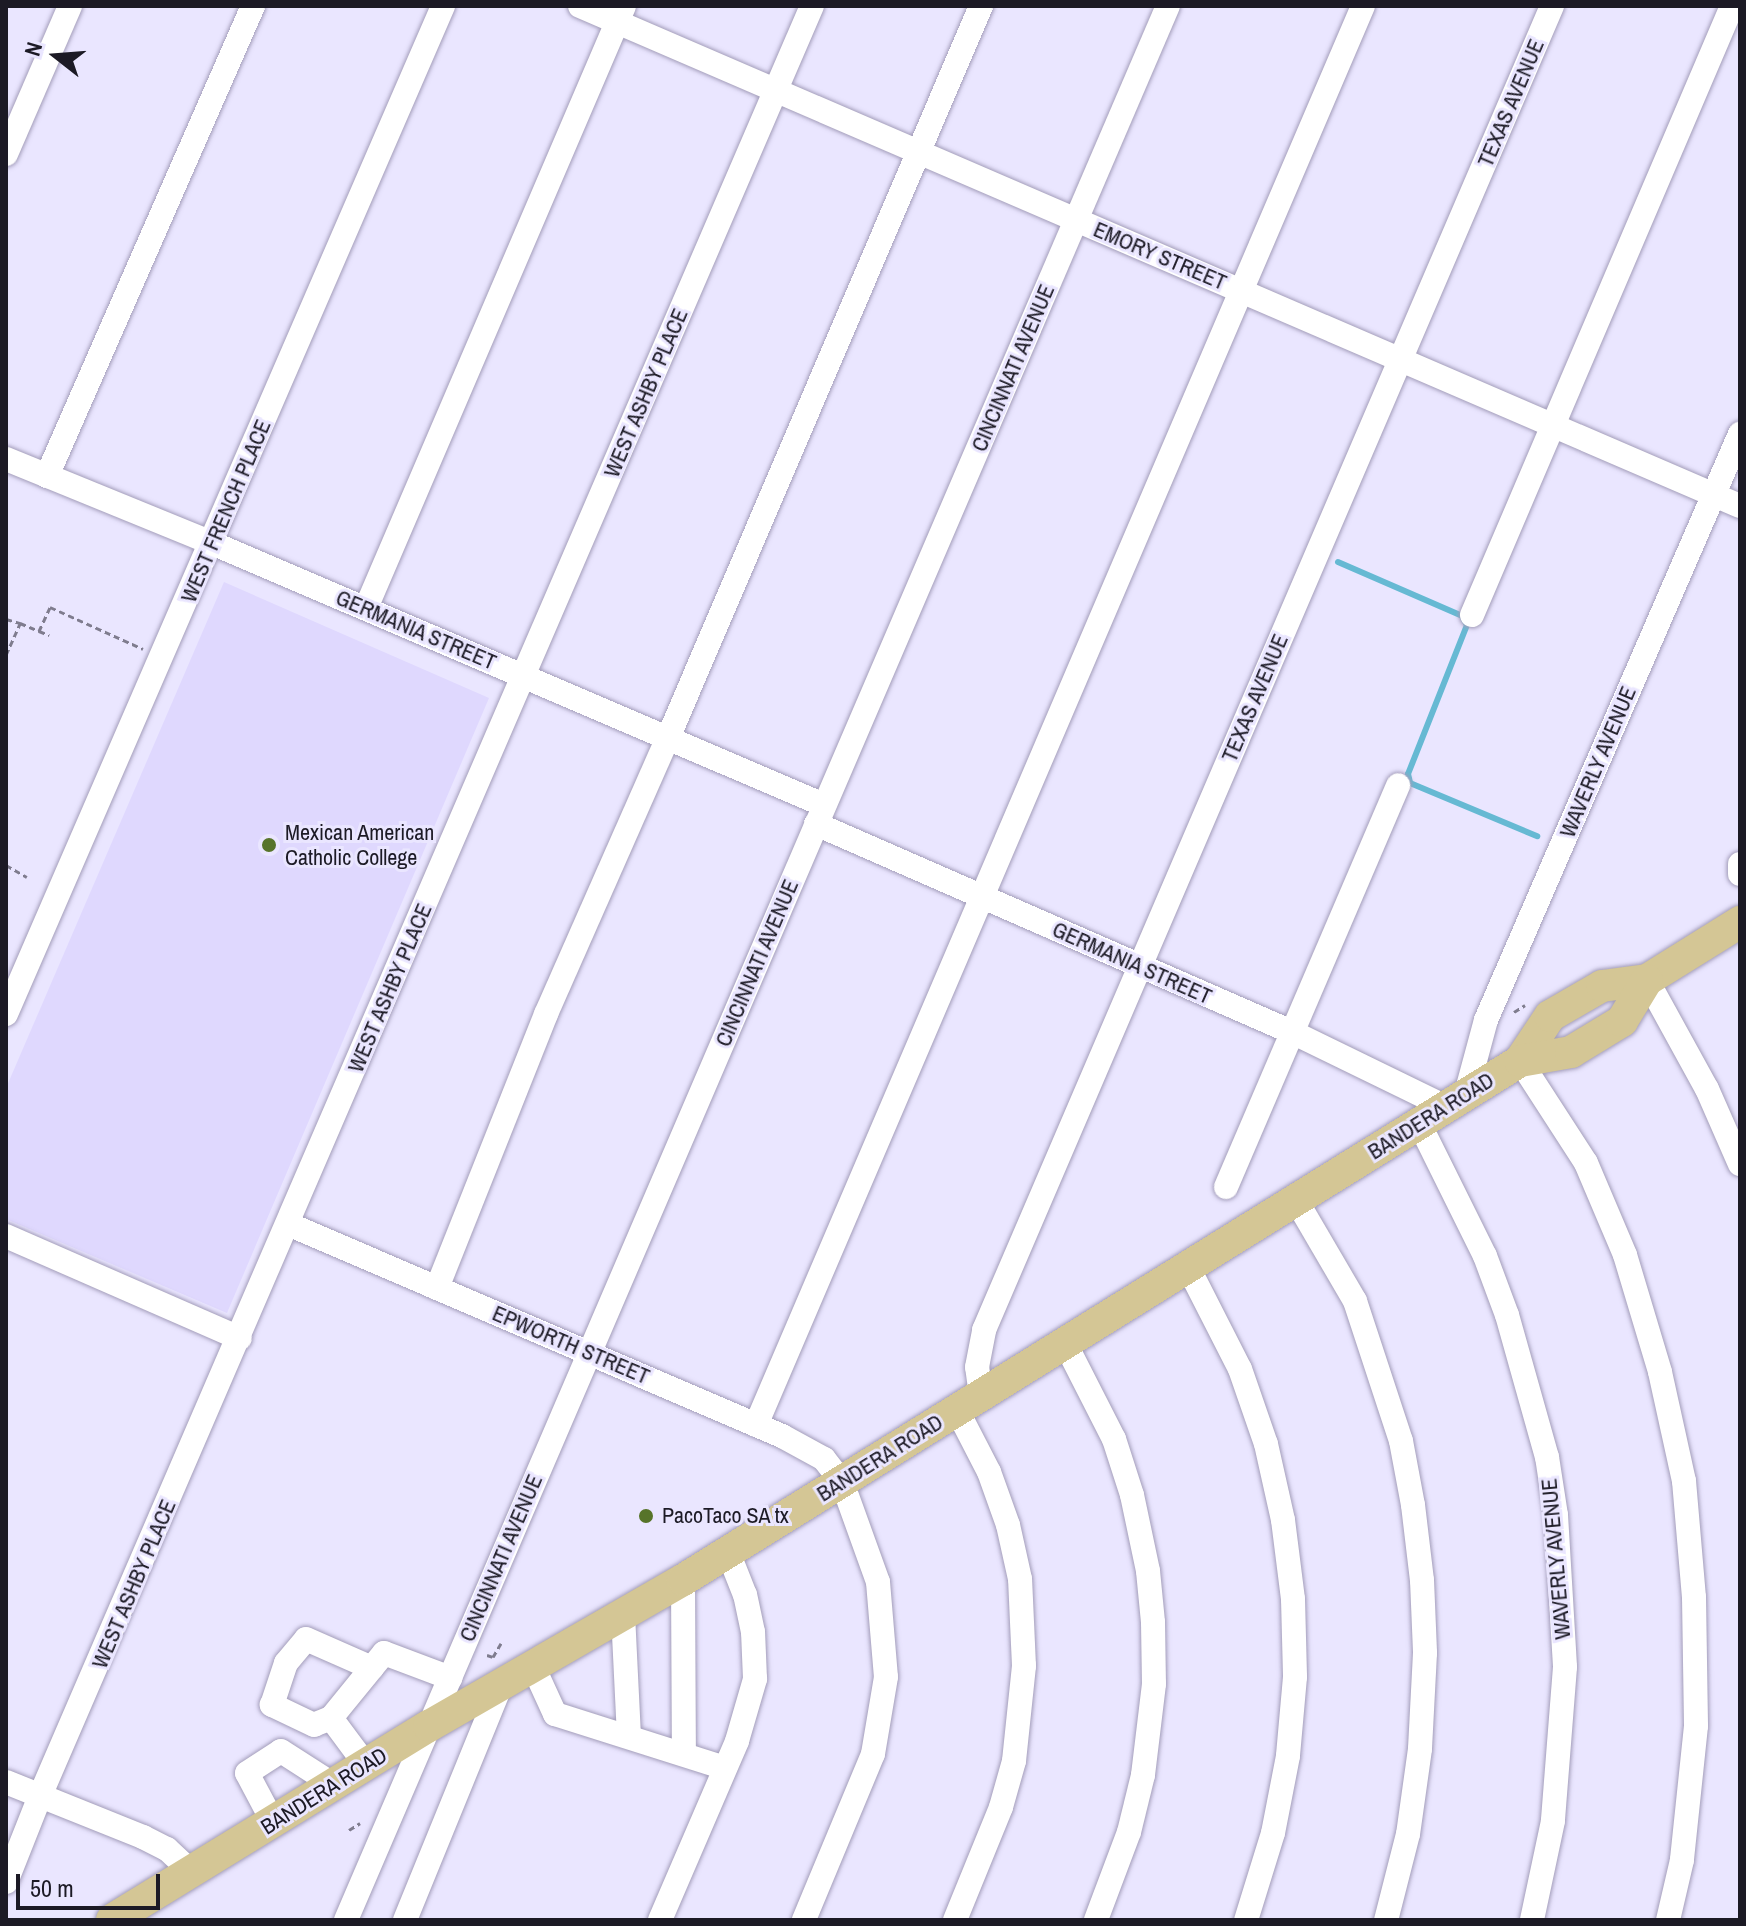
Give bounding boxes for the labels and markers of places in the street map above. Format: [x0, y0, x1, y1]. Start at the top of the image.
place label: Mexican American Catholic College [285, 819, 435, 870]
marker: Mexican American Catholic College [260, 836, 278, 854]
place label: PacoTaco SA tx [662, 1503, 790, 1529]
marker: PacoTaco SA tx [637, 1507, 655, 1525]

